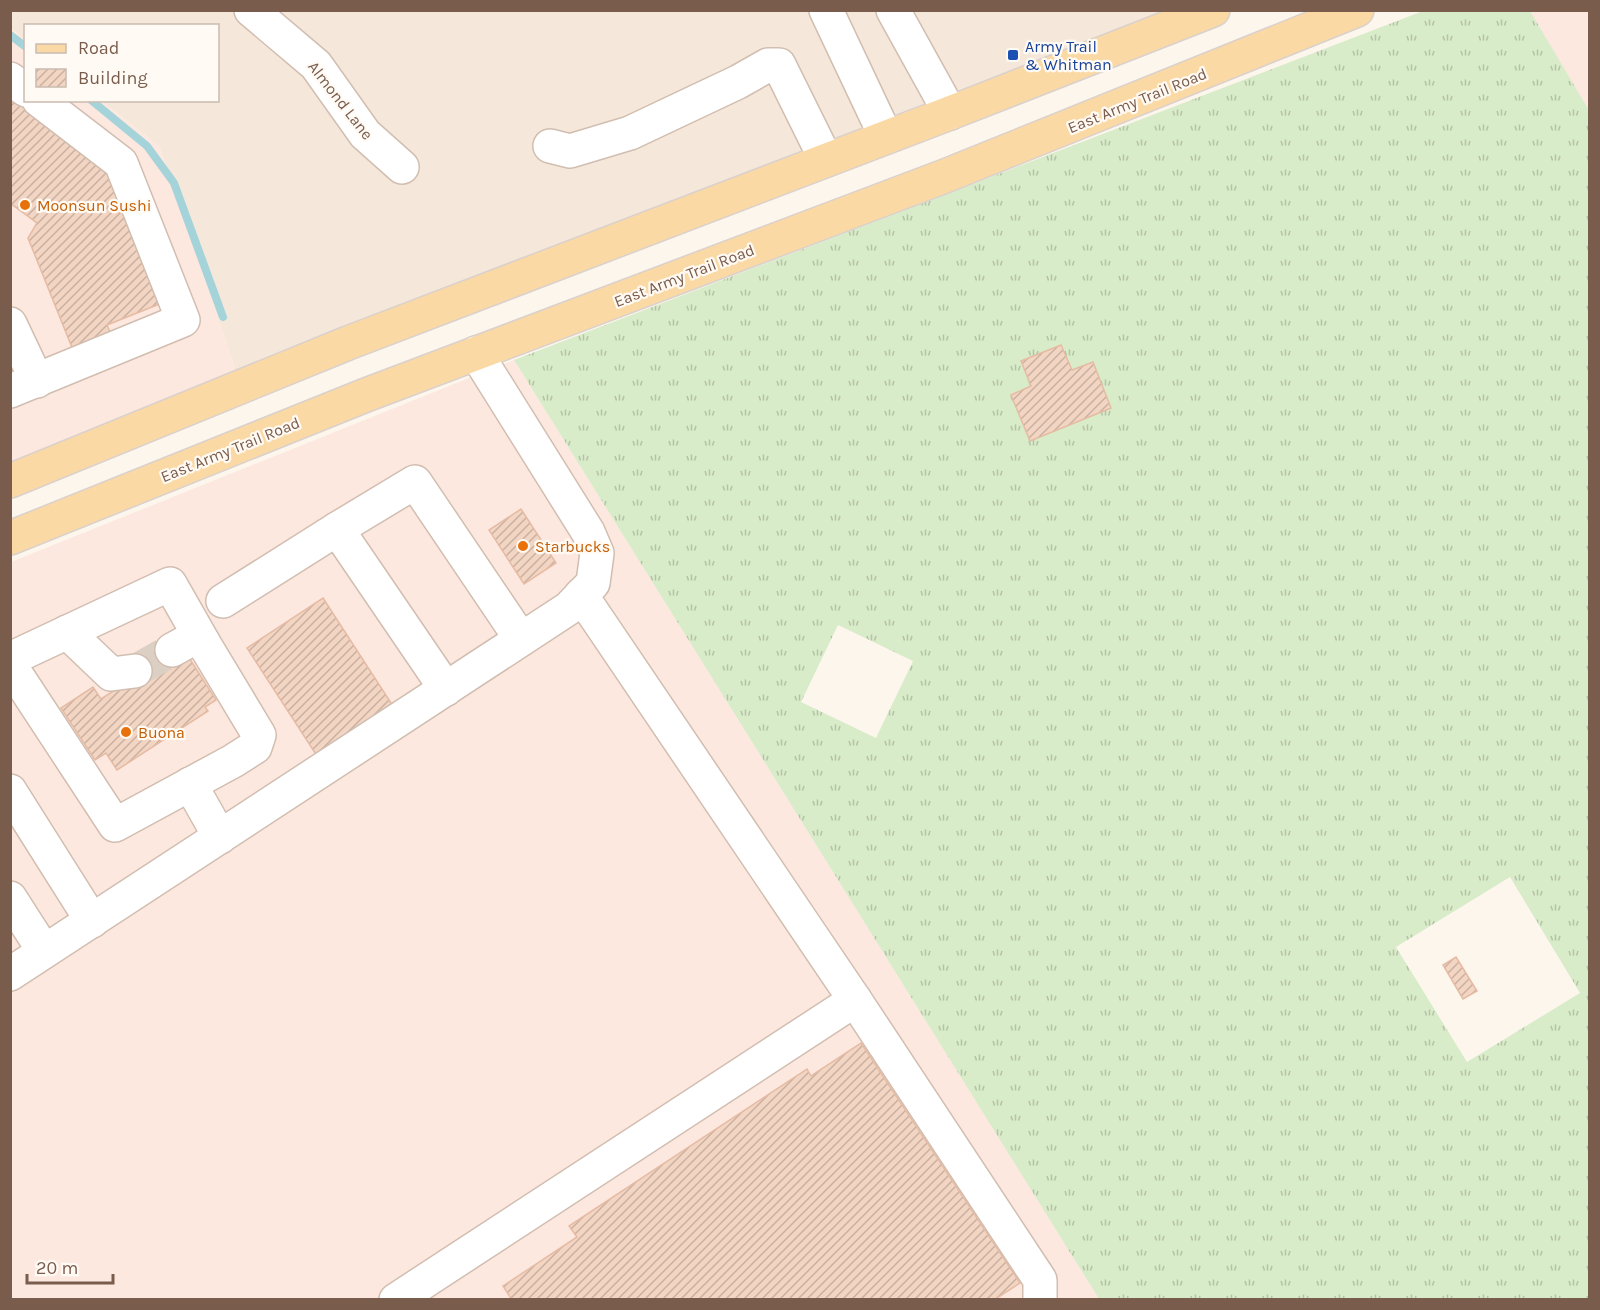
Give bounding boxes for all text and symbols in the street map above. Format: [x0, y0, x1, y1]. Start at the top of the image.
legend [24, 24, 219, 102]
text: Road [78, 37, 119, 59]
place label: Army Trail & Whitman [1025, 37, 1112, 74]
marker: Army Trail & Whitman [1006, 48, 1020, 62]
street label: Almond Lane [304, 57, 377, 143]
street label: East Army Trail Road [1065, 64, 1210, 137]
text: Building [78, 67, 148, 89]
place label: Moonsun Sushi [37, 196, 151, 215]
marker: Moonsun Sushi [18, 198, 32, 212]
street label: East Army Trail Road [611, 240, 757, 311]
street label: East Army Trail Road [158, 413, 303, 486]
place label: Starbucks [535, 537, 610, 556]
marker: Starbucks [516, 539, 530, 553]
place label: Buona [138, 723, 185, 742]
marker: Buona [119, 725, 133, 739]
scale bar [27, 1247, 112, 1285]
text: 20 m [36, 1257, 78, 1279]

